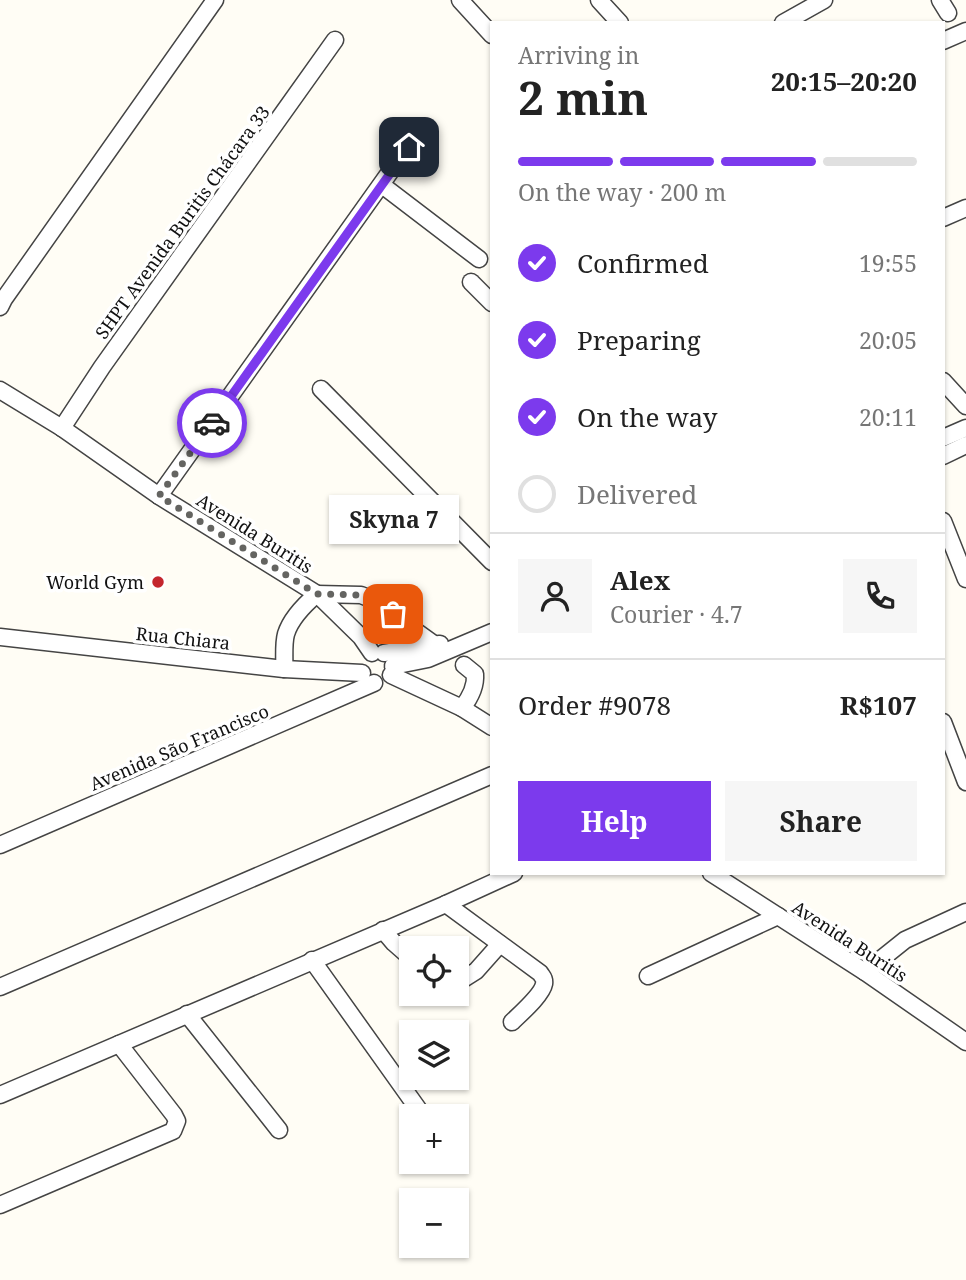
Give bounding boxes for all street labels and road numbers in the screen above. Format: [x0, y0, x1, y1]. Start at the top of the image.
street label: SHPT Avenida Buritis Chácara 33 [89, 101, 275, 343]
street label: Avenida Buritis [192, 488, 318, 578]
street label: Rua Chiara [135, 621, 231, 655]
street label: Avenida São Francisco [86, 698, 272, 796]
street label: Avenida Buritis [788, 895, 912, 987]

